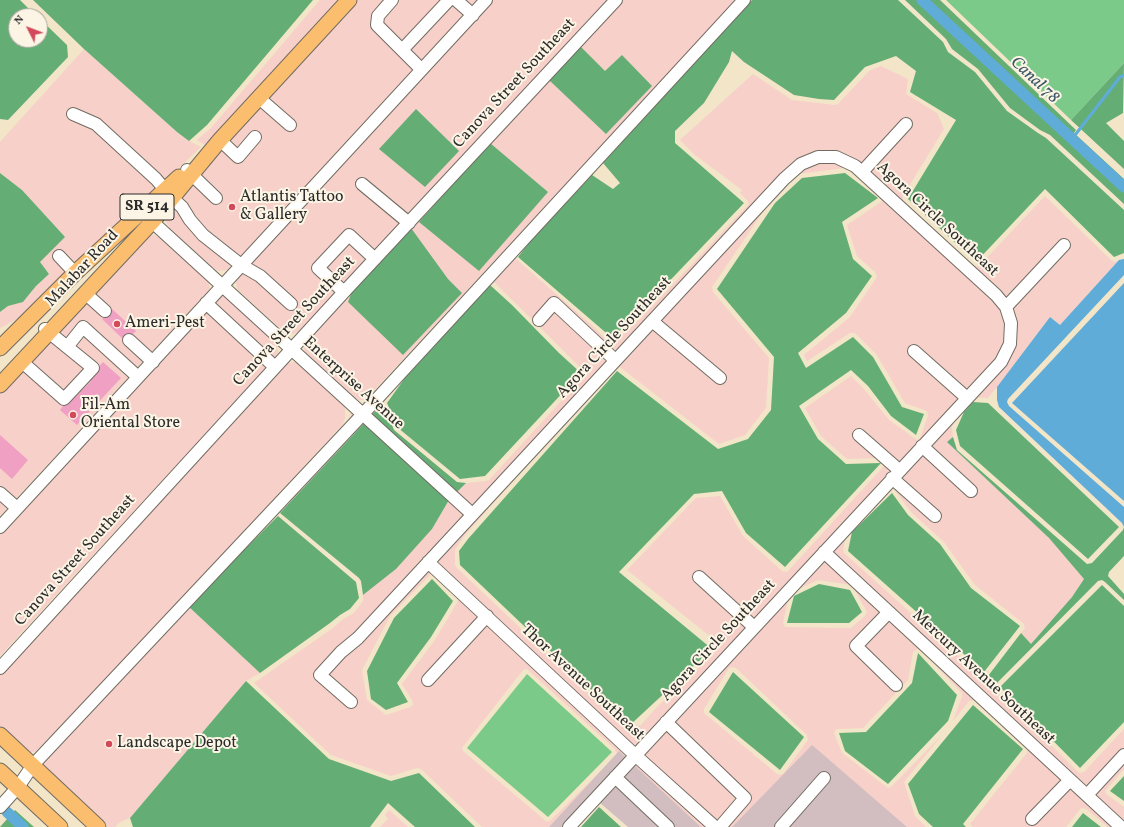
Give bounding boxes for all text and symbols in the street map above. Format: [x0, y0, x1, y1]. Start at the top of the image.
north arrow [8, 8, 48, 48]
text: N [11, 12, 28, 28]
street label: Canova Street Southeast [450, 15, 580, 153]
water label: Canal 78 [1005, 53, 1063, 109]
street label: Agora Circle Southeast [872, 159, 1002, 281]
place label: Atlantis Tattoo & Gallery [240, 188, 343, 226]
road number: SR 514 [120, 194, 174, 220]
marker: Atlantis Tattoo & Gallery [227, 202, 237, 212]
street label: Malabar Road [42, 226, 124, 312]
street label: Canova Street Southeast [230, 253, 360, 391]
street label: Agora Circle Southeast [554, 273, 676, 403]
place label: Ameri-Pest [125, 314, 205, 334]
marker: Ameri-Pest [112, 319, 122, 329]
street label: Enterprise Avenue [298, 334, 408, 434]
place label: Fil-Am Oriental Store [81, 396, 180, 434]
marker: Fil-Am Oriental Store [68, 410, 78, 420]
street label: Canova Street Southeast [12, 491, 140, 631]
street label: Agora Circle Southeast [658, 576, 780, 706]
street label: Mercury Avenue Southeast [907, 607, 1059, 749]
street label: Thor Avenue Southeast [516, 621, 648, 745]
place label: Landscape Depot [117, 734, 237, 754]
marker: Landscape Depot [104, 739, 114, 749]

